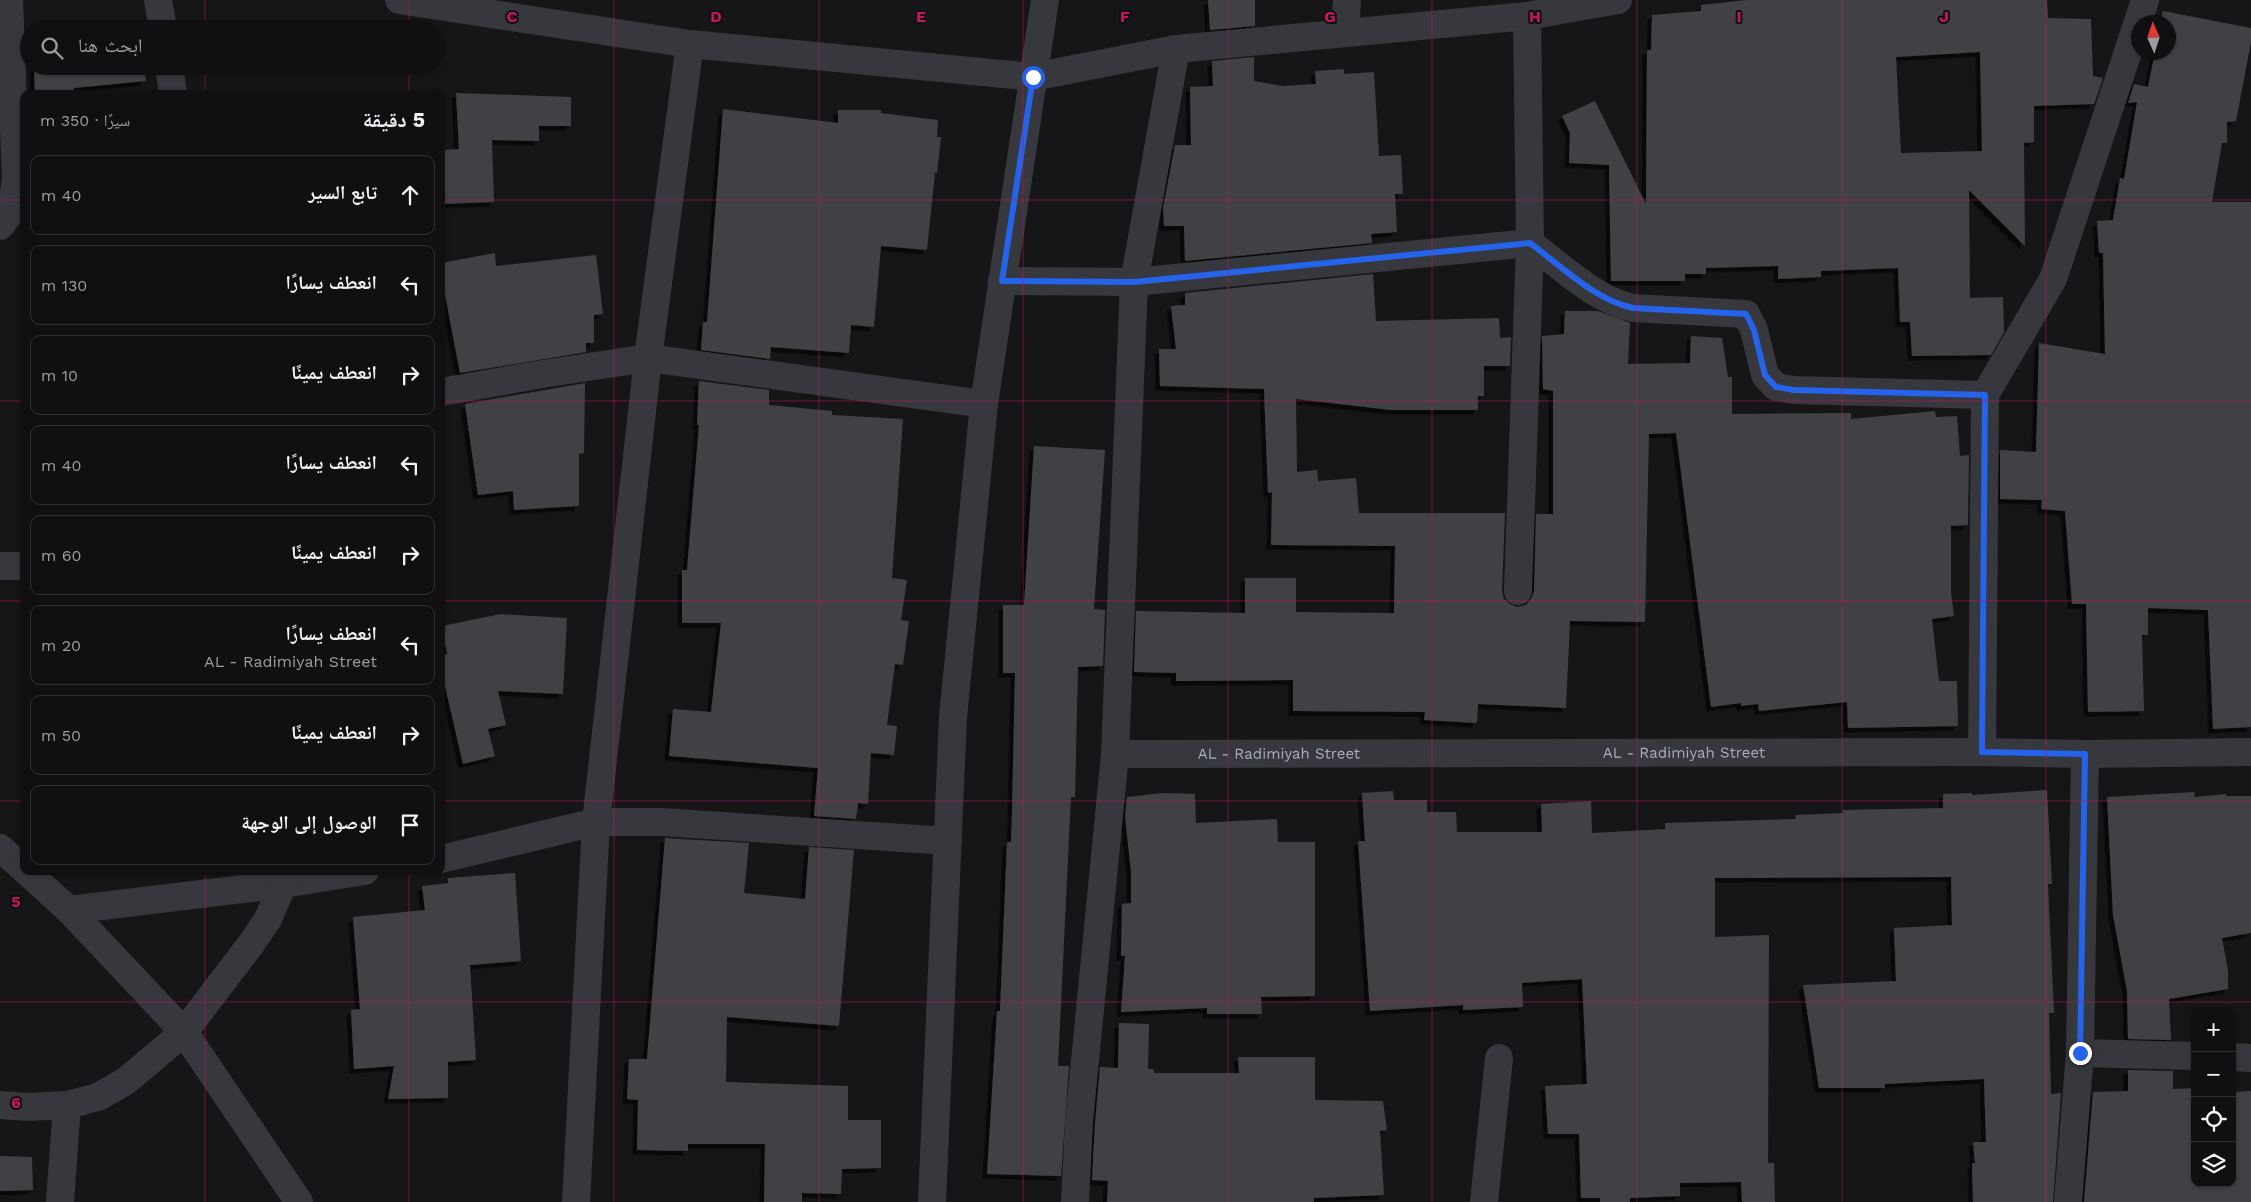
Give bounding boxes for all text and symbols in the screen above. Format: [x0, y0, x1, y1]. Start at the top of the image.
text: C [507, 7, 518, 26]
text: D [710, 7, 722, 26]
text: E [916, 7, 926, 26]
text: F [1120, 7, 1130, 26]
text: G [1324, 7, 1336, 26]
text: H [1529, 7, 1541, 26]
text: I [1736, 7, 1742, 26]
text: J [1939, 7, 1949, 26]
north arrow [2131, 15, 2176, 60]
search box [20, 20, 445, 75]
icon: search [38, 34, 66, 62]
text: ابحث هنا [78, 34, 142, 57]
route start [1022, 66, 1045, 89]
text: 5 دقيقة [363, 107, 425, 132]
text: سيرًا · 350 m [40, 111, 130, 130]
text: تابع السير [308, 181, 377, 204]
icon: ahead [396, 181, 424, 209]
text: 40 m [41, 186, 81, 205]
text: انعطف يسارًا [285, 271, 377, 294]
icon: left [396, 271, 424, 299]
text: 130 m [41, 276, 87, 295]
text: انعطف يمينًا [291, 361, 377, 384]
icon: right [396, 361, 424, 389]
text: 10 m [41, 366, 78, 385]
text: انعطف يسارًا [285, 451, 377, 474]
icon: left [396, 451, 424, 479]
text: 40 m [41, 456, 81, 475]
text: انعطف يمينًا [291, 541, 377, 564]
icon: right [396, 541, 424, 569]
text: 60 m [41, 546, 81, 565]
text: انعطف يسارًا [285, 622, 377, 645]
icon: left [396, 631, 424, 659]
text: 20 m [41, 636, 81, 655]
text: AL - Radimiyah Street [204, 652, 377, 671]
text: انعطف يمينًا [291, 721, 377, 744]
icon: right [396, 721, 424, 749]
text: 50 m [41, 726, 81, 745]
street label: AL - Radimiyah Street [1603, 743, 1766, 762]
street label: AL - Radimiyah Street [1198, 744, 1361, 763]
text: الوصول إلى الوجهة [241, 811, 377, 834]
icon: arrive [396, 811, 424, 839]
text: 5 [11, 892, 21, 911]
map controls [2191, 1007, 2236, 1187]
button: + [2191, 1007, 2236, 1052]
route end [2069, 1042, 2092, 1065]
button: − [2191, 1052, 2236, 1097]
text: 6 [11, 1093, 21, 1112]
button: locate [2191, 1097, 2236, 1142]
button: layers [2191, 1142, 2236, 1187]

